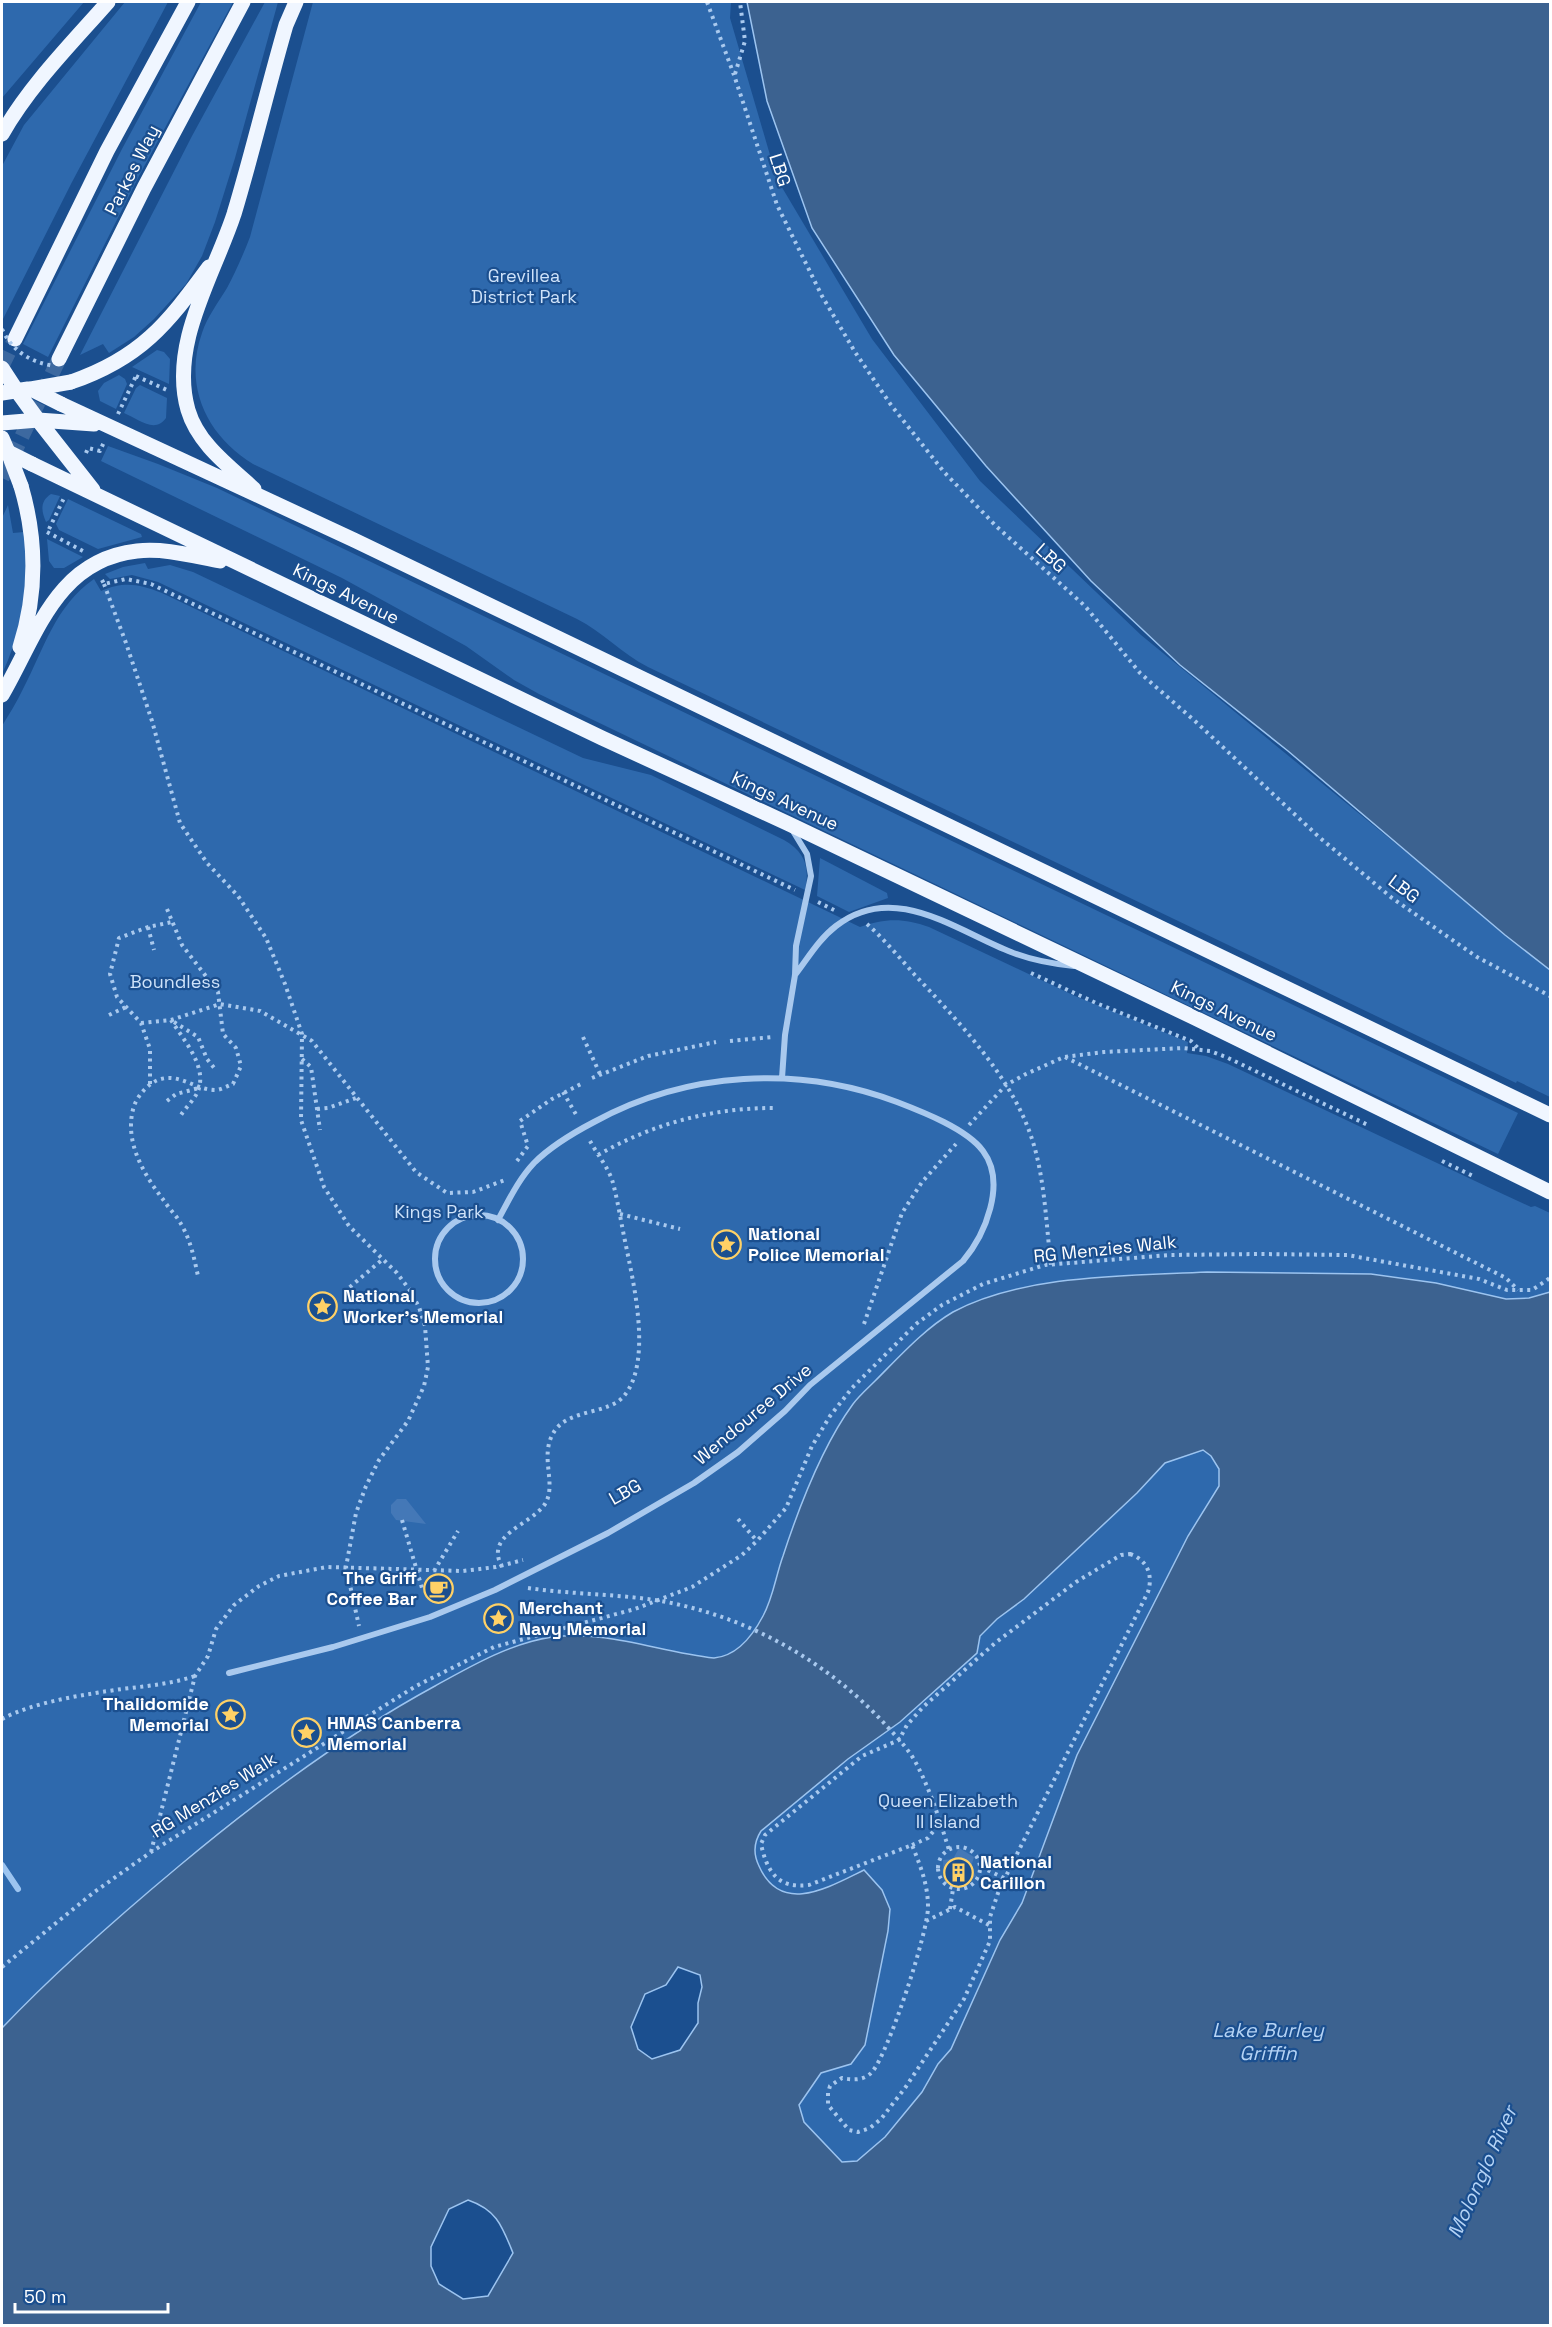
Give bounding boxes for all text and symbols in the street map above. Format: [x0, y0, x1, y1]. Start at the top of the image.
street label: Parkes Way [99, 121, 164, 219]
street label: LBG [764, 150, 797, 189]
park label: Grevillea District Park [471, 264, 577, 308]
street label: LBG [1031, 538, 1072, 577]
street label: Kings Avenue [289, 558, 403, 629]
street label: Kings Avenue [728, 766, 842, 835]
street label: LBG [1384, 869, 1425, 908]
park label: Boundless [130, 970, 220, 993]
street label: Kings Avenue [1167, 975, 1281, 1046]
park label: Kings Park [394, 1200, 484, 1223]
place label: National Police Memorial [748, 1222, 885, 1266]
place icon: National Police Memorial [711, 1228, 743, 1260]
street label: RG Menzies Walk [1032, 1230, 1178, 1267]
place label: National Worker’s Memorial [343, 1284, 503, 1328]
place icon: National Worker’s Memorial [306, 1290, 338, 1322]
street label: Wendouree Drive [689, 1358, 816, 1469]
street label: LBG [604, 1473, 645, 1510]
place label: The Griff Coffee Bar [326, 1566, 417, 1610]
cafe icon: The Griff Coffee Bar [422, 1572, 454, 1604]
place label: Merchant Navy Memorial [519, 1596, 646, 1640]
place icon: Merchant Navy Memorial [482, 1602, 514, 1634]
place label: Thalidomide Memorial [103, 1692, 209, 1736]
place icon: Thalidomide Memorial [214, 1698, 246, 1730]
place label: HMAS Canberra Memorial [327, 1711, 462, 1755]
place icon: HMAS Canberra Memorial [290, 1717, 322, 1749]
street label: RG Menzies Walk [147, 1747, 281, 1842]
park label: Queen Elizabeth II Island [878, 1789, 1018, 1833]
place label: National Carillon [980, 1850, 1052, 1894]
building icon: National Carillon [943, 1856, 975, 1888]
water label: Lake Burley Griffin [1212, 2017, 1326, 2066]
water label: Molonglo River [1441, 2100, 1524, 2242]
scale bar [15, 2276, 168, 2314]
text: 50 m [24, 2285, 66, 2308]

